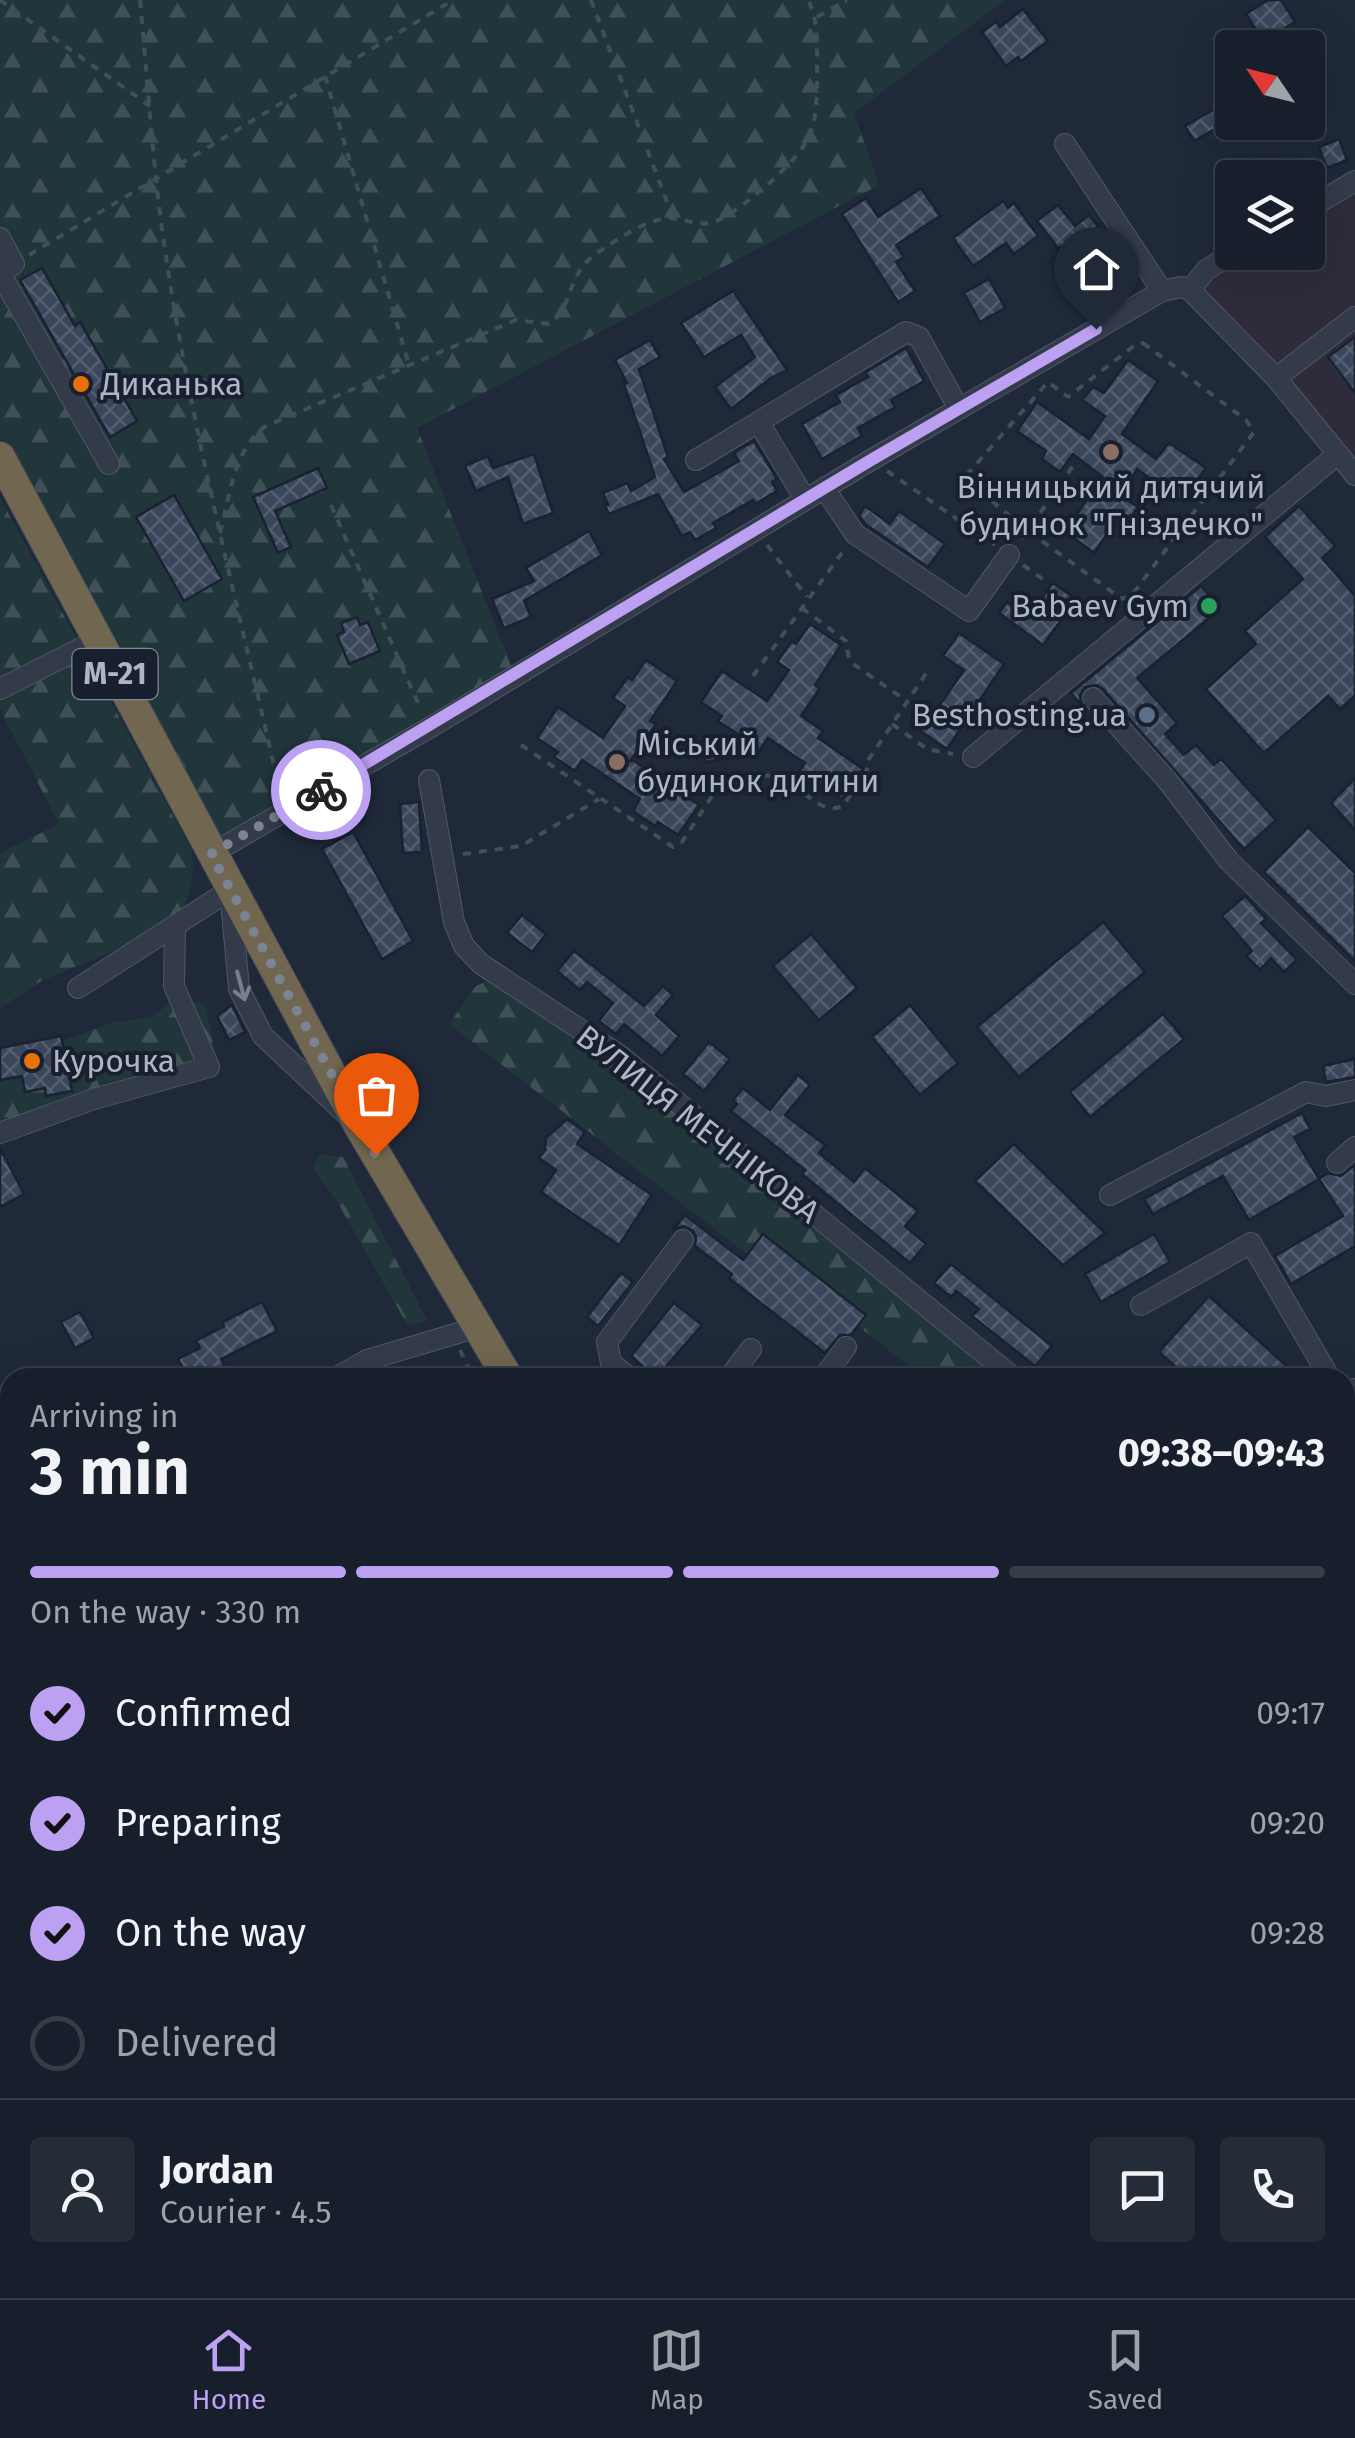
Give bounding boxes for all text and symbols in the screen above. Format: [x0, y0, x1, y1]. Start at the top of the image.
north arrow [1215, 30, 1325, 140]
map controls [1215, 30, 1325, 270]
button: layers [1215, 160, 1325, 270]
pin [1054, 227, 1139, 330]
icon: home [1069, 242, 1124, 297]
place label: Диканька [100, 365, 242, 403]
marker: Диканька [70, 373, 92, 395]
marker: Вінницький дитячий будинок "Гніздечко" [1100, 441, 1122, 463]
place label: Вінницький дитячий будинок "Гніздечко" [957, 468, 1265, 543]
place label: Babaev Gym [1011, 587, 1189, 625]
marker: Babaev Gym [1198, 595, 1220, 617]
road number: М-21 [72, 649, 158, 699]
place label: Besthosting.ua [912, 696, 1127, 734]
marker: Besthosting.ua [1136, 704, 1158, 726]
place label: Міський будинок дитини [637, 725, 879, 800]
courier [271, 740, 371, 840]
marker: Міський будинок дитини [606, 751, 628, 773]
icon: bike [294, 763, 349, 818]
one-way arrow [233, 970, 252, 1002]
street label: ВУЛИЦЯ МЕЧНІКОВА [569, 1017, 828, 1231]
place label: Курочка [52, 1042, 175, 1080]
marker: Курочка [21, 1050, 43, 1072]
pin [334, 1053, 419, 1156]
icon: bag [349, 1068, 404, 1123]
text: Arriving in [30, 1397, 178, 1435]
text: 09:38–09:43 [1118, 1430, 1325, 1476]
text: 3 min [30, 1433, 190, 1511]
text: On the way · 330 m [30, 1593, 301, 1631]
icon: check [30, 1686, 85, 1741]
text: Confirmed [115, 1690, 293, 1736]
text: 09:17 [1256, 1694, 1325, 1732]
icon: check [30, 1796, 85, 1851]
text: Preparing [115, 1800, 281, 1846]
text: 09:20 [1249, 1804, 1325, 1842]
icon: check [30, 1906, 85, 1961]
text: On the way [115, 1910, 306, 1956]
text: 09:28 [1250, 1914, 1325, 1952]
text: Delivered [115, 2020, 278, 2066]
button: person [30, 2137, 135, 2242]
button: chat [1090, 2137, 1195, 2242]
button: phone [1220, 2137, 1325, 2242]
text: Jordan [160, 2147, 274, 2193]
text: Courier · 4.5 [160, 2193, 331, 2231]
tab: Home [192, 2323, 266, 2416]
tab: Map [649, 2323, 704, 2416]
tab: Saved [1088, 2323, 1163, 2416]

